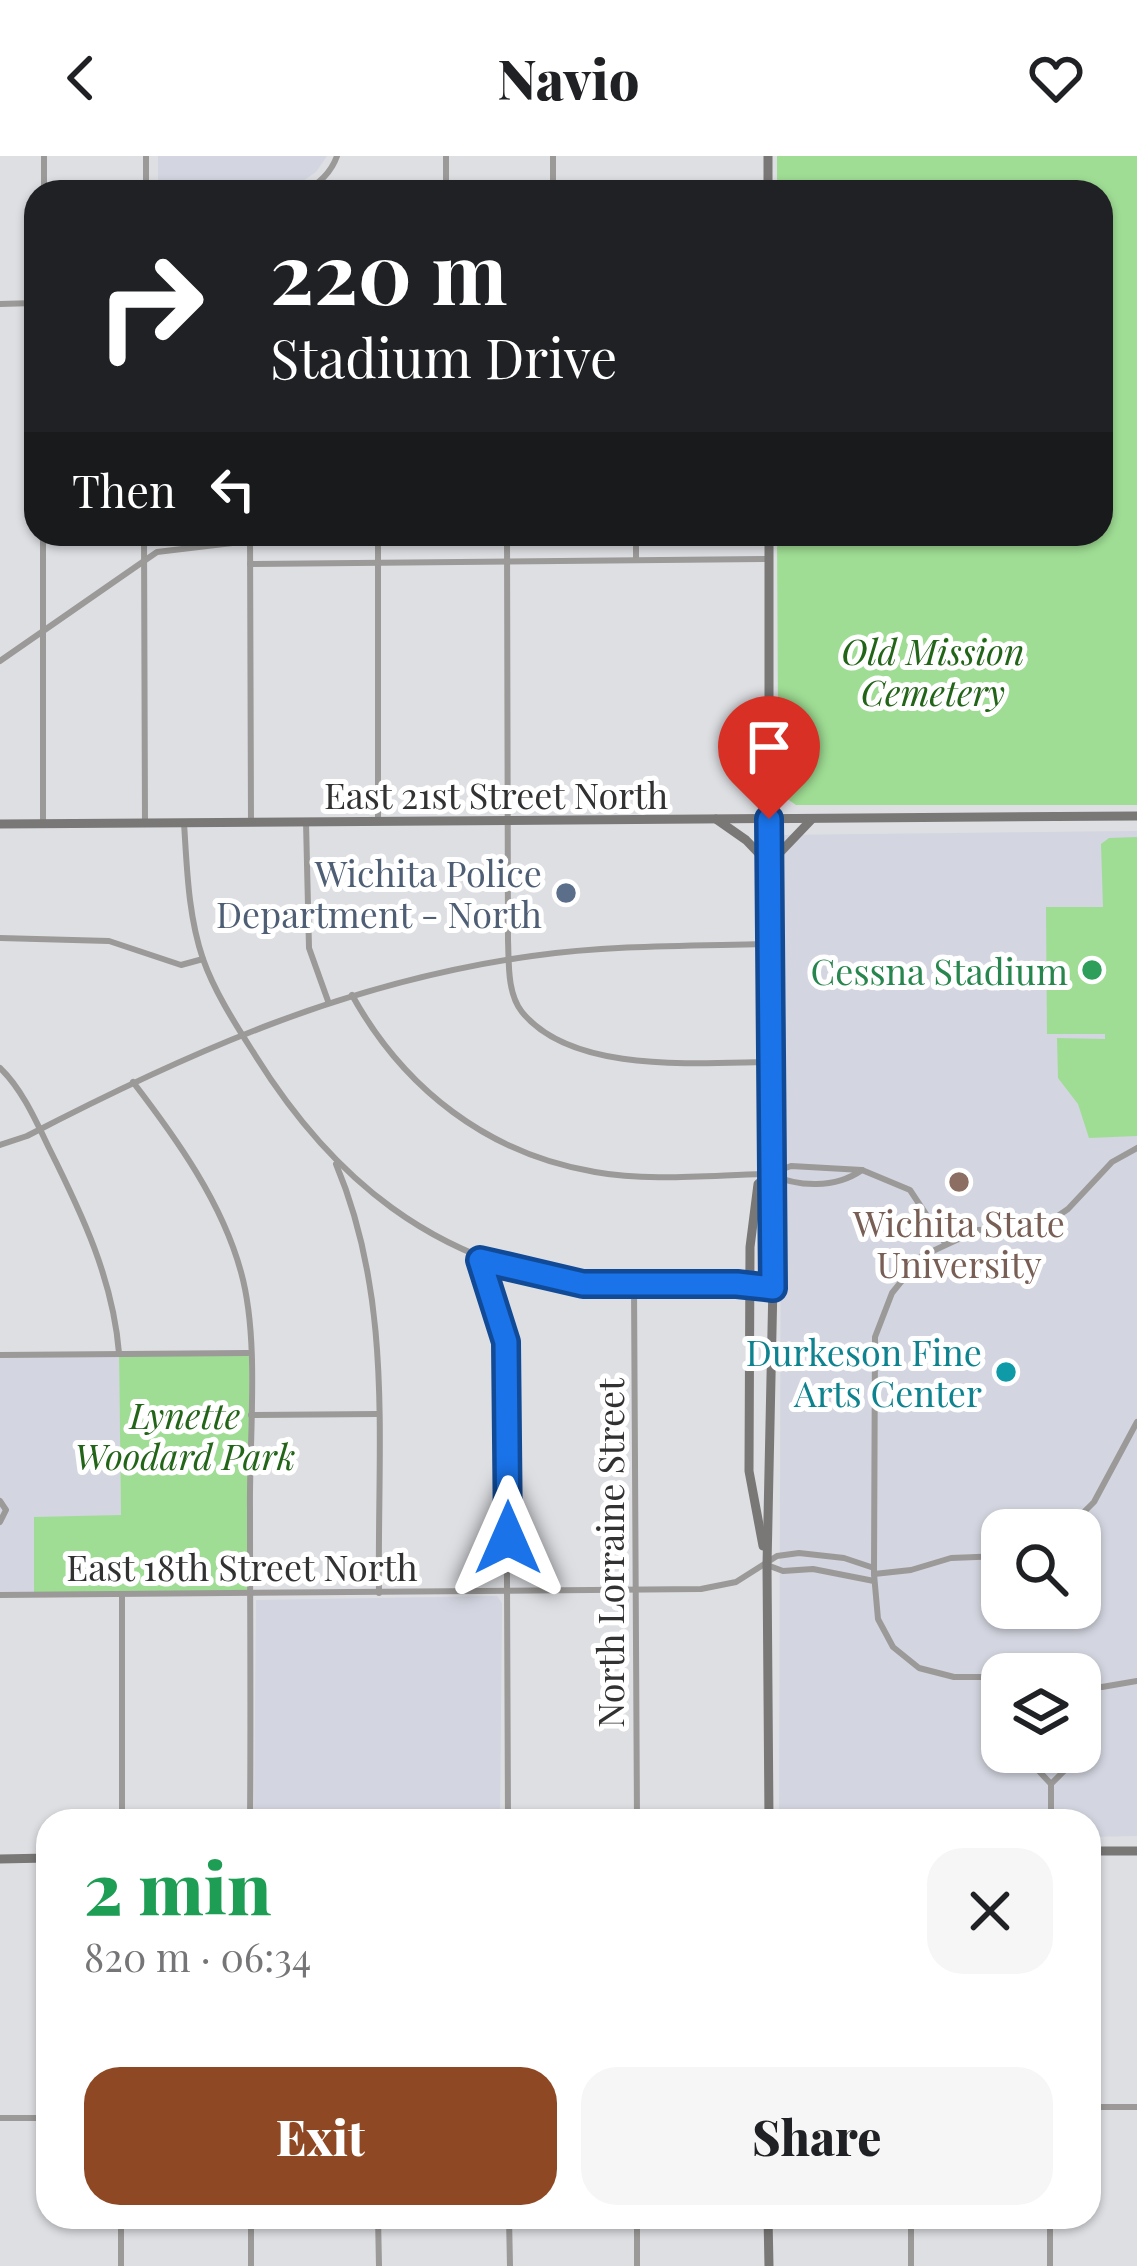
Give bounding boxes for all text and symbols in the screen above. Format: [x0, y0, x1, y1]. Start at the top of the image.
text: Navio [498, 42, 639, 114]
icon: back [48, 45, 114, 111]
icon: heart [1023, 45, 1089, 111]
text: 220 m [270, 214, 508, 326]
icon: right [72, 228, 228, 384]
text: Stadium Drive [270, 321, 617, 393]
icon: left [200, 456, 266, 522]
text: Then [72, 459, 176, 519]
park label: Old Mission Cemetery [841, 626, 1025, 715]
pin [718, 696, 820, 819]
icon: arrive [736, 714, 802, 780]
street label: East 21st Street North [324, 770, 668, 818]
place label: Wichita Police Department - North [216, 848, 542, 937]
marker: Wichita Police Department - North [553, 880, 579, 906]
place label: Cessna Stadium [810, 946, 1068, 994]
marker: Cessna Stadium [1079, 957, 1105, 983]
marker: Wichita State University [946, 1169, 972, 1195]
place label: Wichita State University [852, 1198, 1065, 1287]
place label: Durkeson Fine Arts Center [746, 1327, 982, 1416]
marker: Durkeson Fine Arts Center [993, 1359, 1019, 1385]
street label: North Lorraine Street [585, 1377, 633, 1728]
park label: Lynette Woodard Park [75, 1390, 295, 1479]
position arrow [445, 1475, 571, 1601]
map controls [981, 1509, 1101, 1773]
button: search [981, 1509, 1101, 1629]
street label: East 18th Street North [66, 1542, 418, 1590]
button: layers [981, 1653, 1101, 1773]
text: 2 min [84, 1837, 272, 1933]
button: close [927, 1848, 1053, 1974]
text: 820 m · 06:34 [84, 1930, 311, 1982]
button: Exit [84, 2067, 557, 2205]
button: Share [581, 2067, 1053, 2205]

